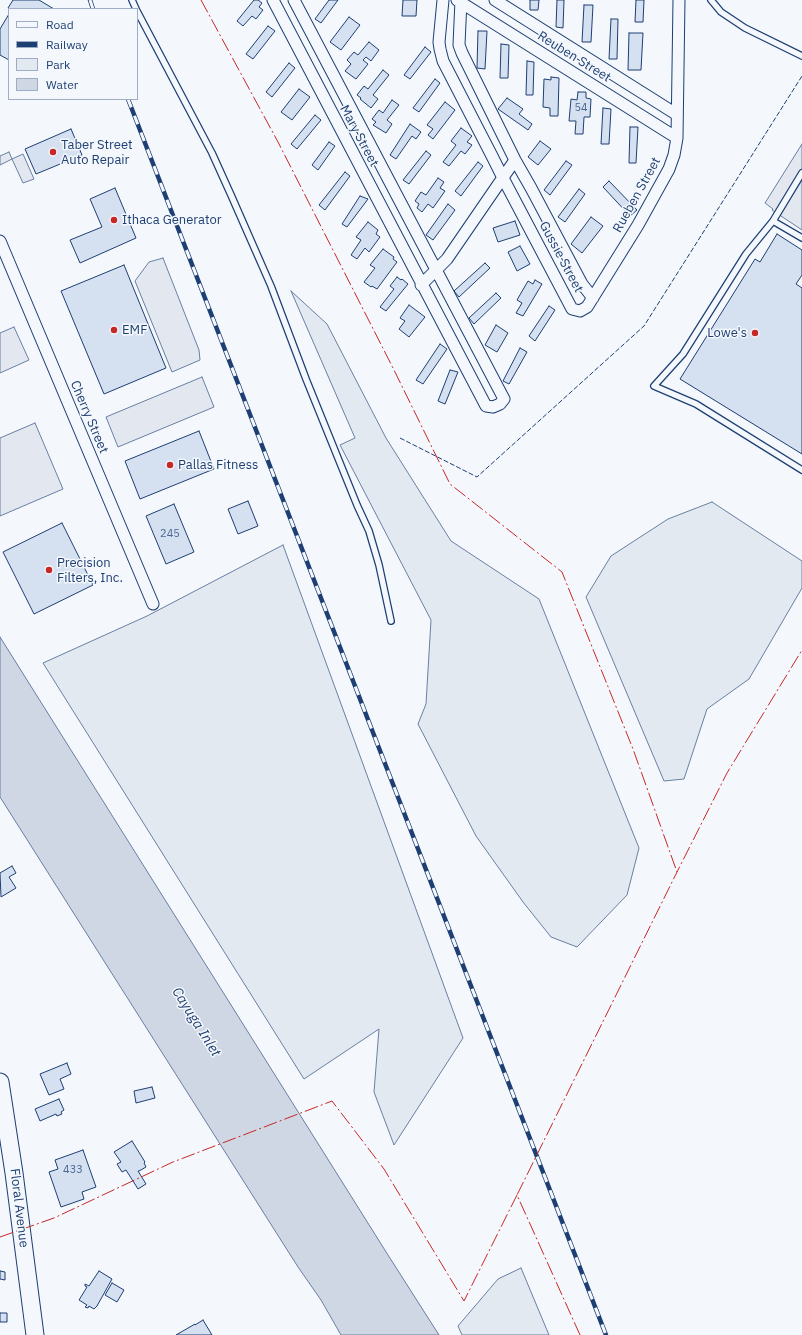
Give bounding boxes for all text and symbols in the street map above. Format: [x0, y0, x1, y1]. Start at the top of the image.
legend [8, 8, 138, 100]
text: Road [46, 17, 74, 32]
street label: Reuben Street [534, 28, 614, 86]
text: Railway [46, 37, 88, 52]
text: Park [46, 57, 70, 72]
text: Water [46, 77, 78, 92]
house number: 54 [574, 101, 588, 115]
street label: Mary Street [336, 102, 382, 170]
place label: Taber Street Auto Repair [61, 137, 133, 168]
marker: Taber Street Auto Repair [48, 147, 58, 157]
street label: Rueben Street [610, 155, 664, 235]
place label: Ithaca Generator [122, 212, 222, 228]
marker: Ithaca Generator [109, 215, 119, 225]
street label: Gussie Street [536, 219, 586, 295]
place label: EMF [122, 322, 147, 338]
marker: EMF [109, 325, 119, 335]
place label: Lowe's [707, 325, 747, 341]
marker: Lowe's [750, 328, 760, 338]
street label: Cherry Street [67, 378, 111, 456]
place label: Pallas Fitness [178, 457, 258, 473]
marker: Pallas Fitness [165, 460, 175, 470]
house number: 245 [160, 527, 180, 541]
place label: Precision Filters, Inc. [57, 555, 123, 586]
marker: Precision Filters, Inc. [44, 565, 54, 575]
water label: Cayuga Inlet [168, 984, 224, 1060]
house number: 433 [63, 1163, 83, 1177]
street label: Floral Avenue [6, 1167, 32, 1249]

